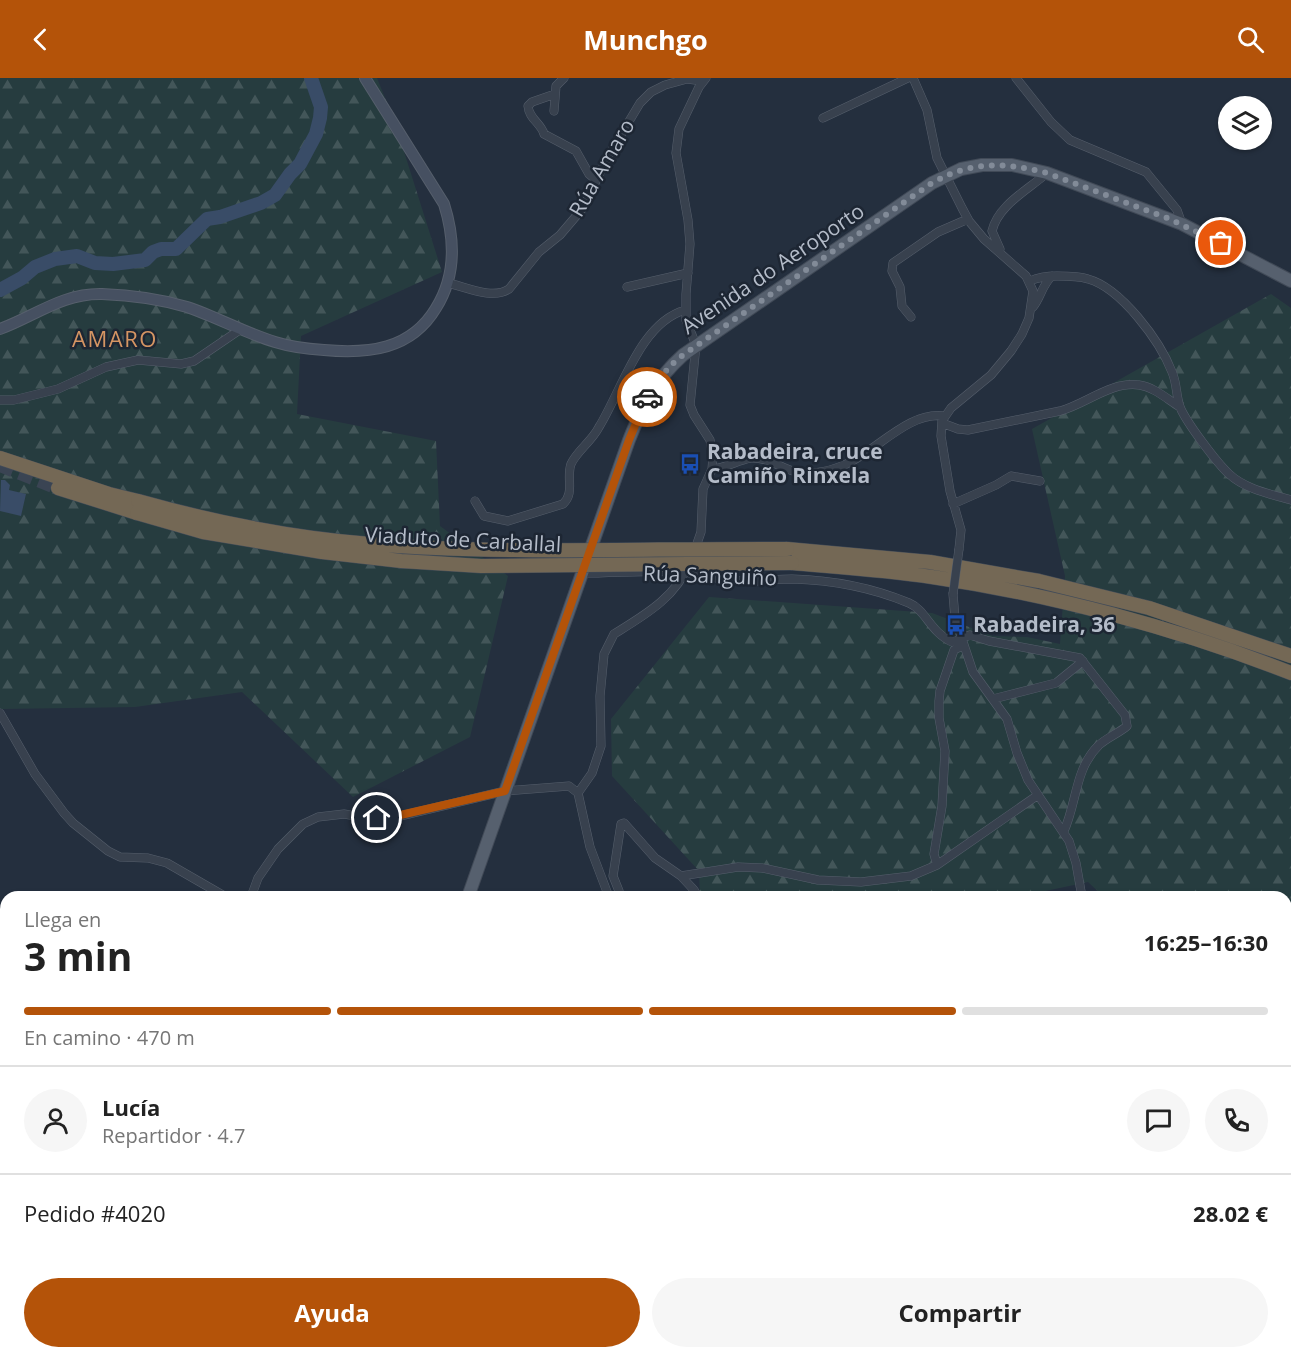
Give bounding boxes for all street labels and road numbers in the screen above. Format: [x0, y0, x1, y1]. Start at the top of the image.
street label: Rúa Amaro [562, 113, 640, 222]
street label: Avenida do Aeroporto [675, 196, 869, 340]
street label: Viaduto de Carballal [364, 520, 562, 558]
street label: Rúa Sanguiño [643, 559, 778, 591]

